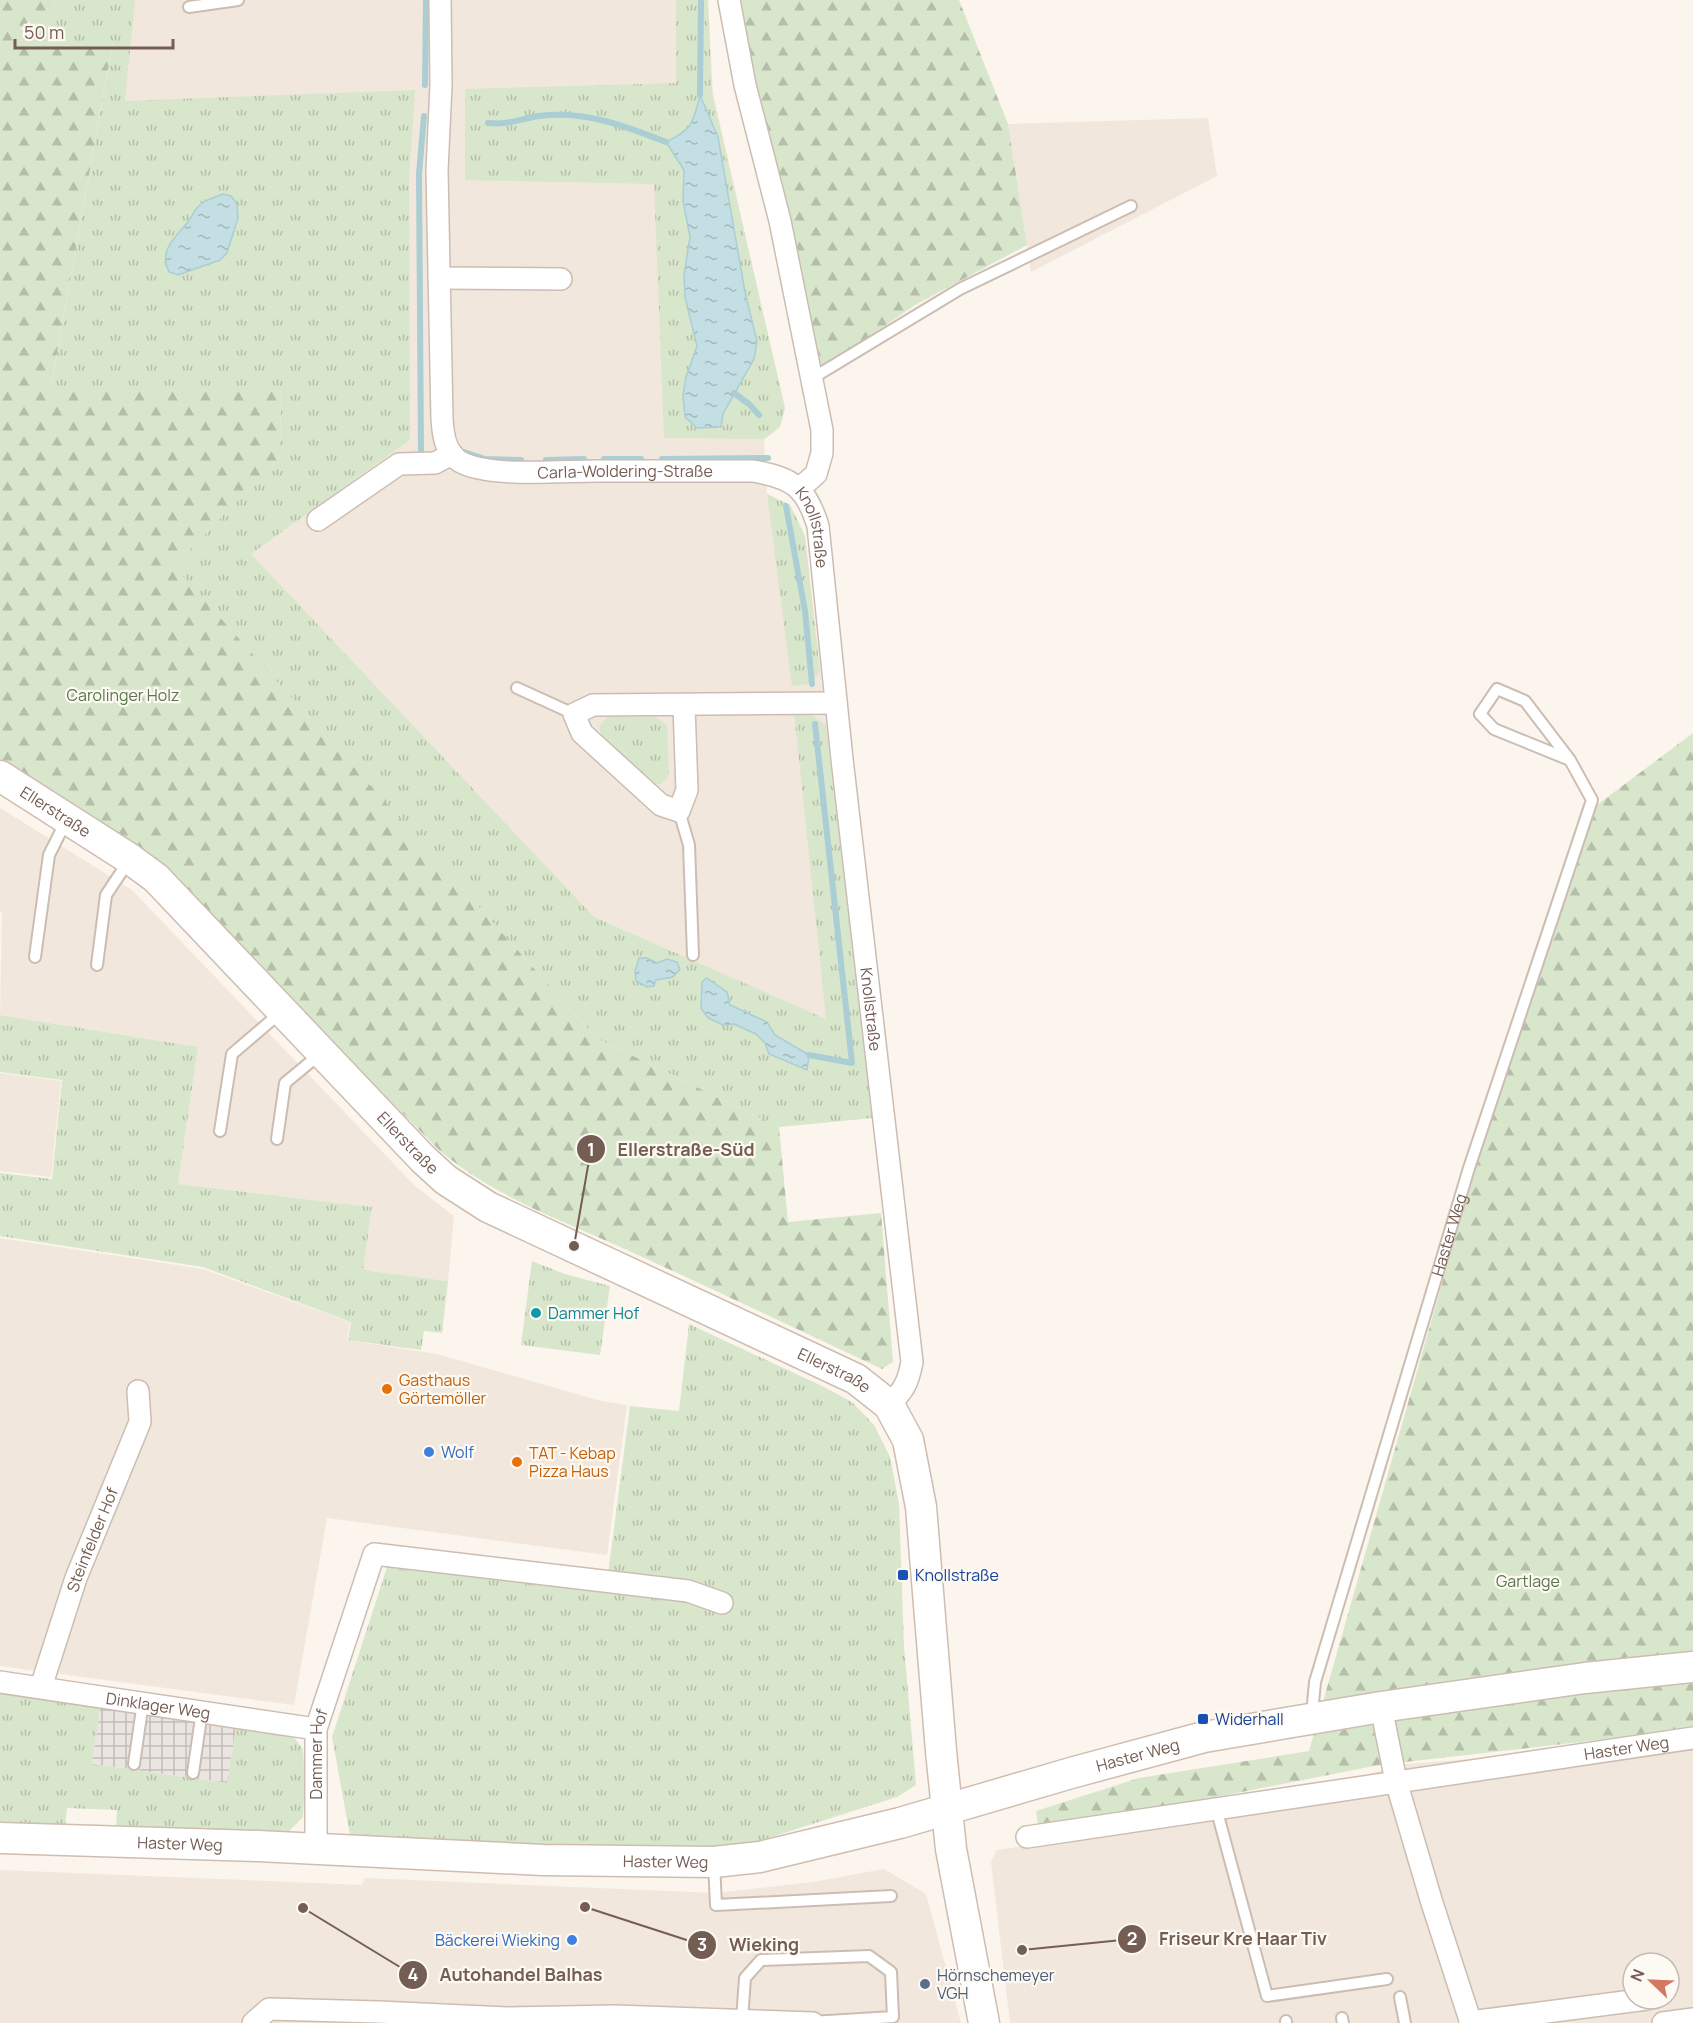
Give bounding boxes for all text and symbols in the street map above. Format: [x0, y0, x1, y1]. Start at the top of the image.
scale bar [15, 12, 172, 50]
text: 50 m [24, 20, 64, 44]
street label: Carla-Woldering-Straße [537, 460, 713, 483]
street label: Knollstraße [791, 482, 833, 569]
park label: Carolinger Holz [67, 684, 179, 706]
street label: Ellerstraße [16, 781, 95, 842]
street label: Knollstraße [855, 966, 887, 1052]
street label: Ellerstraße [372, 1107, 443, 1179]
callout: Ellerstraße-Süd [576, 1131, 767, 1167]
text: 1 [587, 1137, 595, 1161]
text: Ellerstraße-Süd [617, 1137, 755, 1161]
street label: Haster Weg [1426, 1191, 1472, 1279]
place label: Dammer Hof [548, 1302, 639, 1324]
marker: Dammer Hof [529, 1306, 543, 1320]
street label: Ellerstraße [794, 1342, 876, 1398]
place label: Gasthaus Görtemöller [399, 1369, 487, 1409]
marker: Gasthaus Görtemöller [380, 1382, 394, 1396]
place label: Wolf [441, 1441, 474, 1463]
place label: TAT - Kebap Pizza Haus [529, 1442, 616, 1482]
marker: Wolf [422, 1445, 436, 1459]
marker: TAT - Kebap Pizza Haus [510, 1455, 524, 1469]
street label: Steinfelder Hof [61, 1484, 123, 1595]
place label: Knollstraße [915, 1564, 999, 1586]
marker: Knollstraße [896, 1568, 910, 1582]
park label: Gartlage [1496, 1570, 1560, 1592]
street label: Dinklager Weg [105, 1687, 212, 1724]
street label: Dammer Hof [305, 1706, 333, 1800]
place label: Widerhall [1215, 1708, 1284, 1730]
marker: Widerhall [1196, 1712, 1210, 1726]
street label: Haster Weg [1582, 1731, 1670, 1765]
street label: Haster Weg [1093, 1733, 1182, 1777]
street label: Haster Weg [137, 1831, 223, 1856]
street label: Haster Weg [623, 1850, 708, 1873]
callout: Friseur Kre Haar Tiv [1117, 1921, 1339, 1957]
text: 2 [1127, 1926, 1137, 1950]
text: Friseur Kre Haar Tiv [1159, 1926, 1327, 1950]
callout: Wieking [687, 1927, 811, 1963]
place label: Bäckerei Wieking [435, 1929, 560, 1951]
text: 3 [697, 1932, 707, 1956]
text: Wieking [729, 1932, 799, 1956]
marker: Bäckerei Wieking [565, 1933, 579, 1947]
north arrow [1621, 1951, 1681, 2011]
callout: Autohandel Balhas [398, 1957, 615, 1993]
text: 4 [408, 1962, 419, 1986]
text: Autohandel Balhas [439, 1962, 603, 1986]
place label: Hörnschemeyer VGH [937, 1964, 1055, 2004]
text: N [1625, 1966, 1650, 1985]
marker: Hörnschemeyer VGH [918, 1977, 932, 1991]

